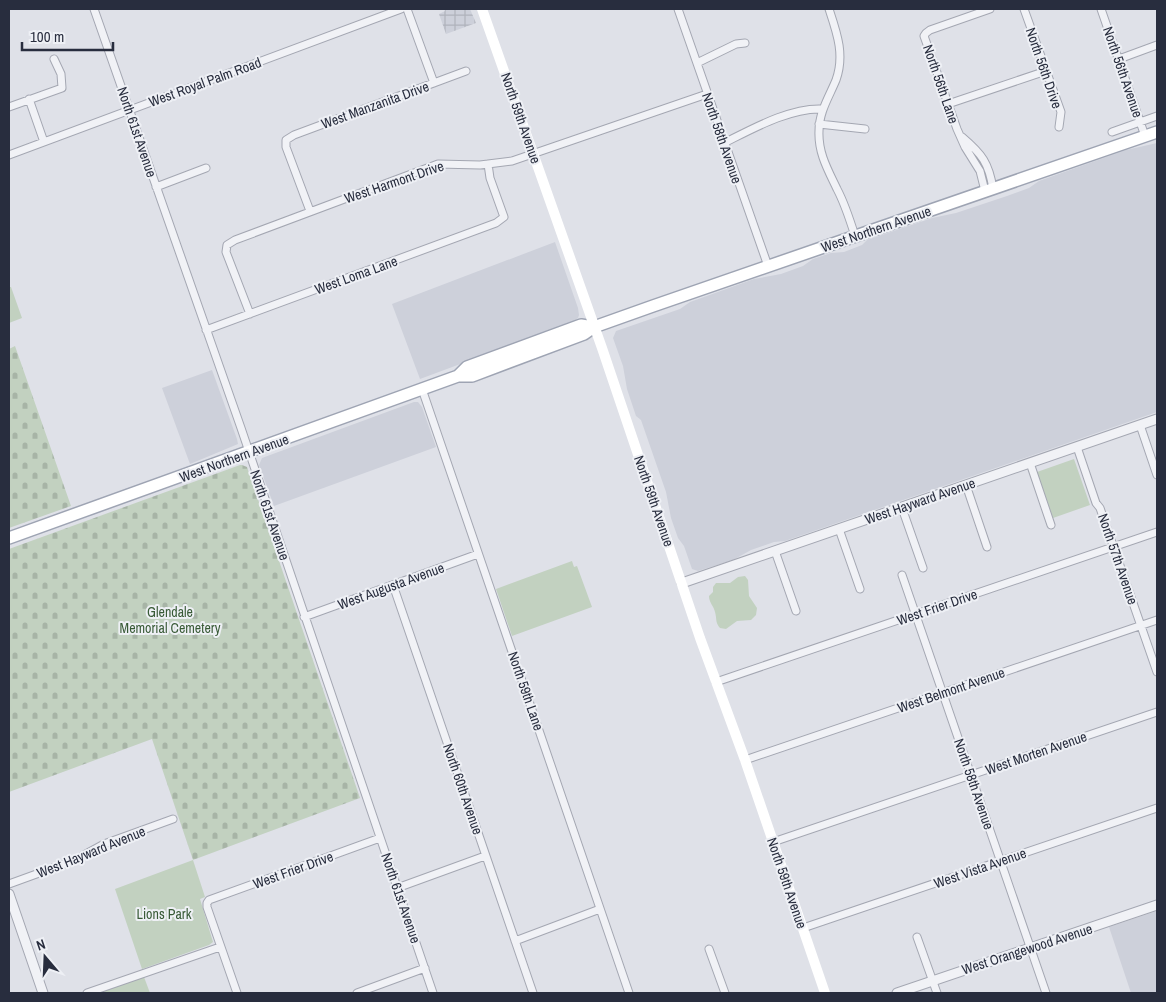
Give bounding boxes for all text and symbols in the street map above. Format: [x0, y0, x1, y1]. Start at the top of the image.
scale bar [22, 20, 114, 52]
street label: North 56th Avenue [1099, 24, 1147, 120]
street label: North 56th Drive [1022, 25, 1066, 111]
text: 100 m [30, 26, 64, 47]
street label: North 56th Lane [919, 42, 963, 126]
street label: West Royal Palm Road [146, 53, 264, 111]
street label: North 59th Avenue [497, 70, 545, 166]
street label: West Manzanita Drive [319, 77, 431, 133]
street label: North 61st Avenue [113, 85, 161, 179]
street label: North 58th Avenue [698, 90, 746, 186]
street label: West Harmont Drive [342, 157, 446, 207]
street label: West Northern Avenue [819, 202, 933, 256]
street label: West Loma Lane [312, 252, 400, 298]
street label: West Northern Avenue [177, 430, 291, 486]
street label: North 59th Avenue [630, 453, 678, 549]
street label: North 61st Avenue [246, 468, 294, 562]
street label: West Hayward Avenue [862, 474, 978, 528]
street label: North 57th Avenue [1094, 511, 1142, 607]
street label: West Augusta Avenue [335, 558, 447, 614]
street label: West Frier Drive [894, 585, 980, 629]
park label: Glendale Memorial Cemetery [120, 603, 221, 637]
street label: North 59th Lane [504, 649, 548, 733]
street label: West Belmont Avenue [895, 663, 1007, 717]
street label: West Morten Avenue [983, 727, 1089, 779]
street label: North 58th Avenue [950, 736, 998, 832]
street label: North 60th Avenue [439, 741, 487, 837]
street label: West Hayward Avenue [34, 822, 148, 882]
street label: North 59th Avenue [763, 835, 811, 931]
street label: West Vista Avenue [931, 844, 1029, 892]
street label: West Frier Drive [250, 847, 336, 893]
street label: North 61st Avenue [377, 851, 425, 945]
park label: Lions Park [137, 905, 192, 923]
street label: West Orangewood Avenue [959, 919, 1095, 979]
north arrow [20, 932, 70, 982]
text: N [34, 935, 48, 955]

